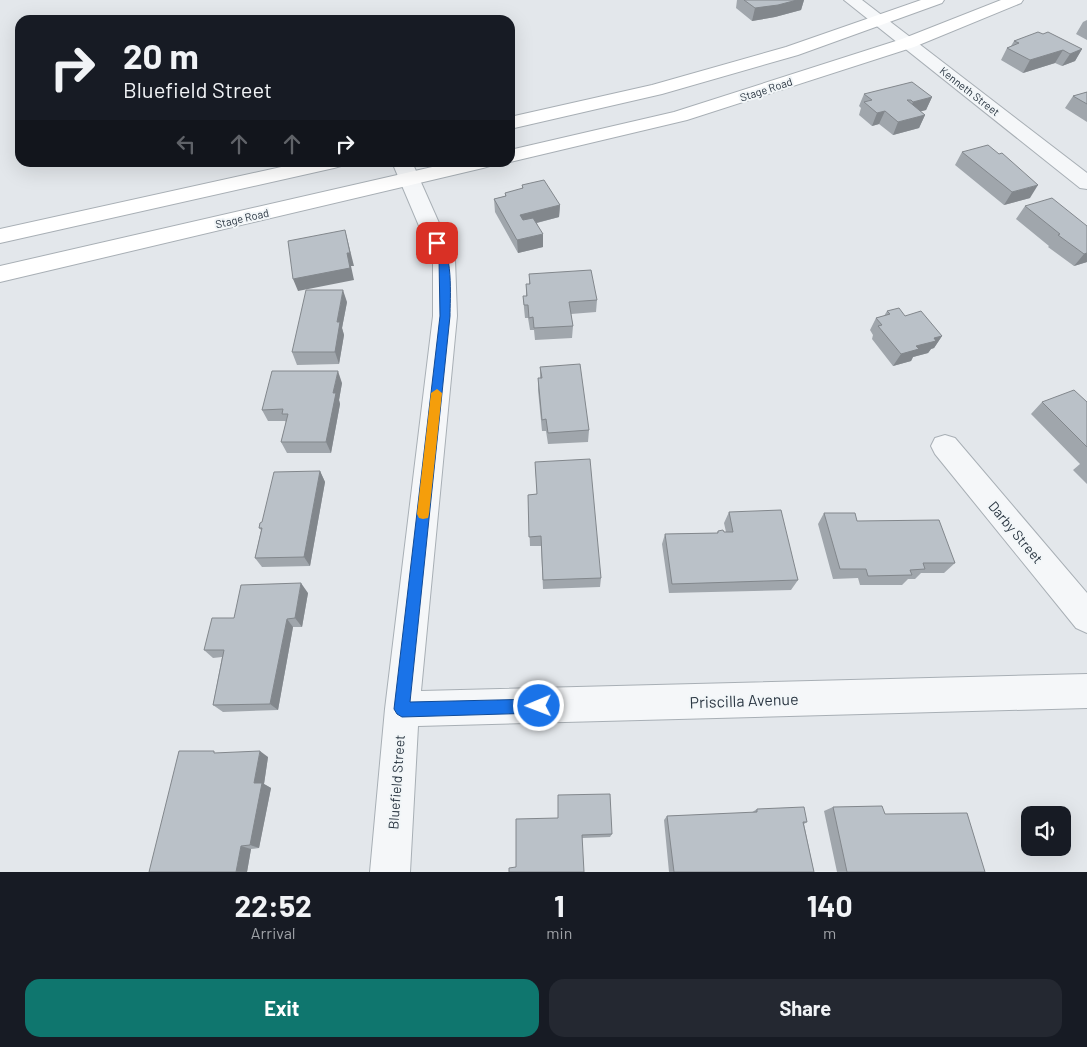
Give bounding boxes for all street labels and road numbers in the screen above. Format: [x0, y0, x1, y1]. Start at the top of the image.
street label: Kenneth Street [938, 64, 1002, 118]
street label: Stage Road [738, 74, 794, 104]
street label: Stage Road [214, 206, 270, 230]
street label: Darby Street [985, 497, 1047, 567]
street label: Priscilla Avenue [689, 689, 799, 711]
street label: Bluefield Street [384, 734, 408, 830]

